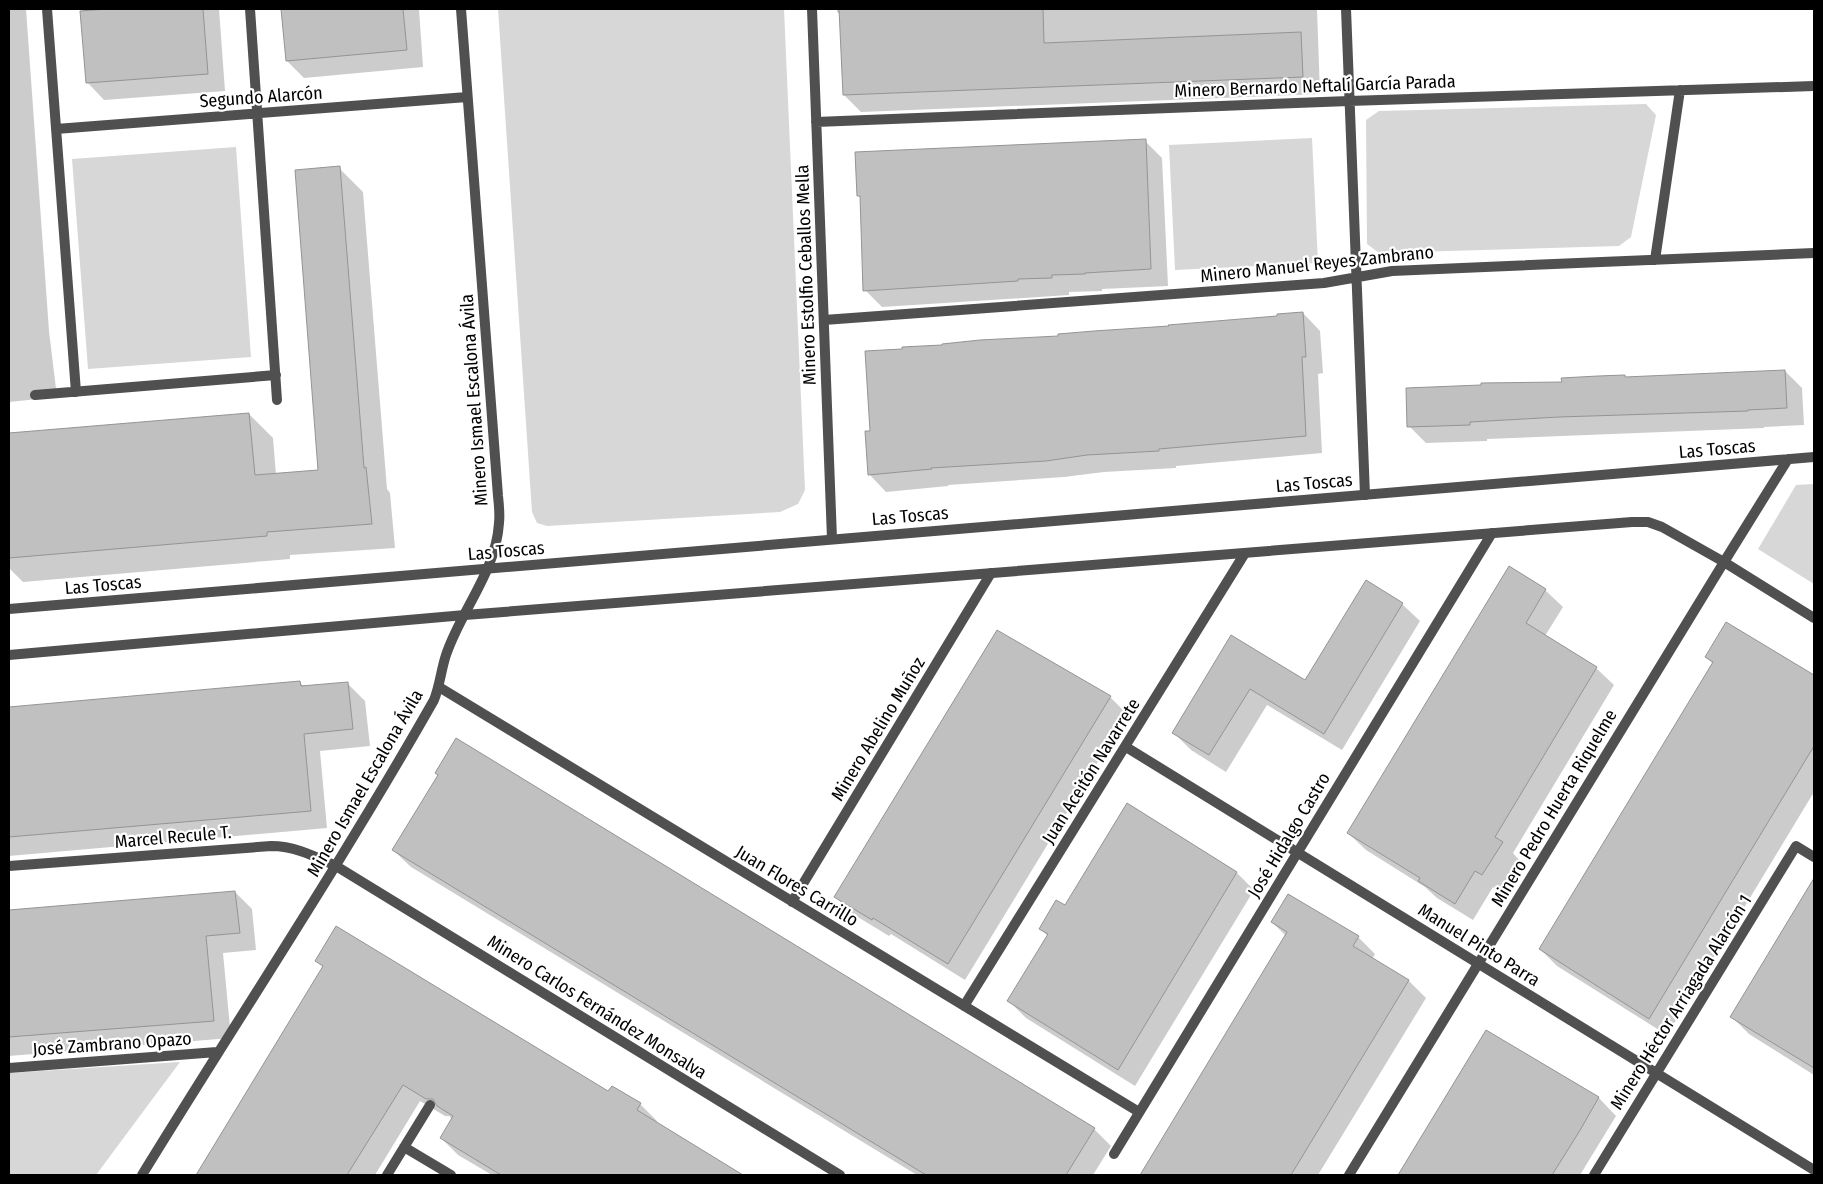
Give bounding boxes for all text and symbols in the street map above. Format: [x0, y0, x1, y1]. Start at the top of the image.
street label: Minero Bernardo Neftalí García Parada [1174, 70, 1456, 102]
street label: Segundo Alarcón [199, 82, 323, 112]
street label: Minero Estolfio Ceballos Mella [791, 164, 821, 386]
street label: Minero Manuel Reyes Zambrano [1199, 241, 1435, 287]
street label: Minero Ismael Escalona Ávila [455, 293, 492, 507]
street label: Las Toscas [1678, 435, 1757, 463]
street label: Las Toscas [1275, 469, 1354, 497]
street label: Las Toscas [871, 502, 950, 530]
street label: Las Toscas [467, 537, 546, 565]
street label: Las Toscas [64, 571, 143, 599]
street label: Minero Abelino Muñoz [826, 653, 930, 805]
street label: Minero Ismael Escalona Ávila [301, 685, 428, 881]
street label: Juan Aceitón Navarrete [1037, 694, 1145, 848]
street label: Minero Pedro Huerta Riquelme [1486, 705, 1622, 911]
street label: José Hidalgo Castro [1243, 768, 1335, 902]
street label: Marcel Recule T. [114, 821, 232, 853]
street label: Juan Flores Carrillo [732, 841, 862, 931]
street label: Minero Héctor Arriagada Alarcón 1 [1606, 890, 1756, 1114]
street label: Manuel Pinto Parra [1414, 899, 1544, 991]
street label: Minero Carlos Fernández Monsalva [483, 930, 711, 1084]
street label: José Zambrano Opazo [32, 1027, 192, 1061]

